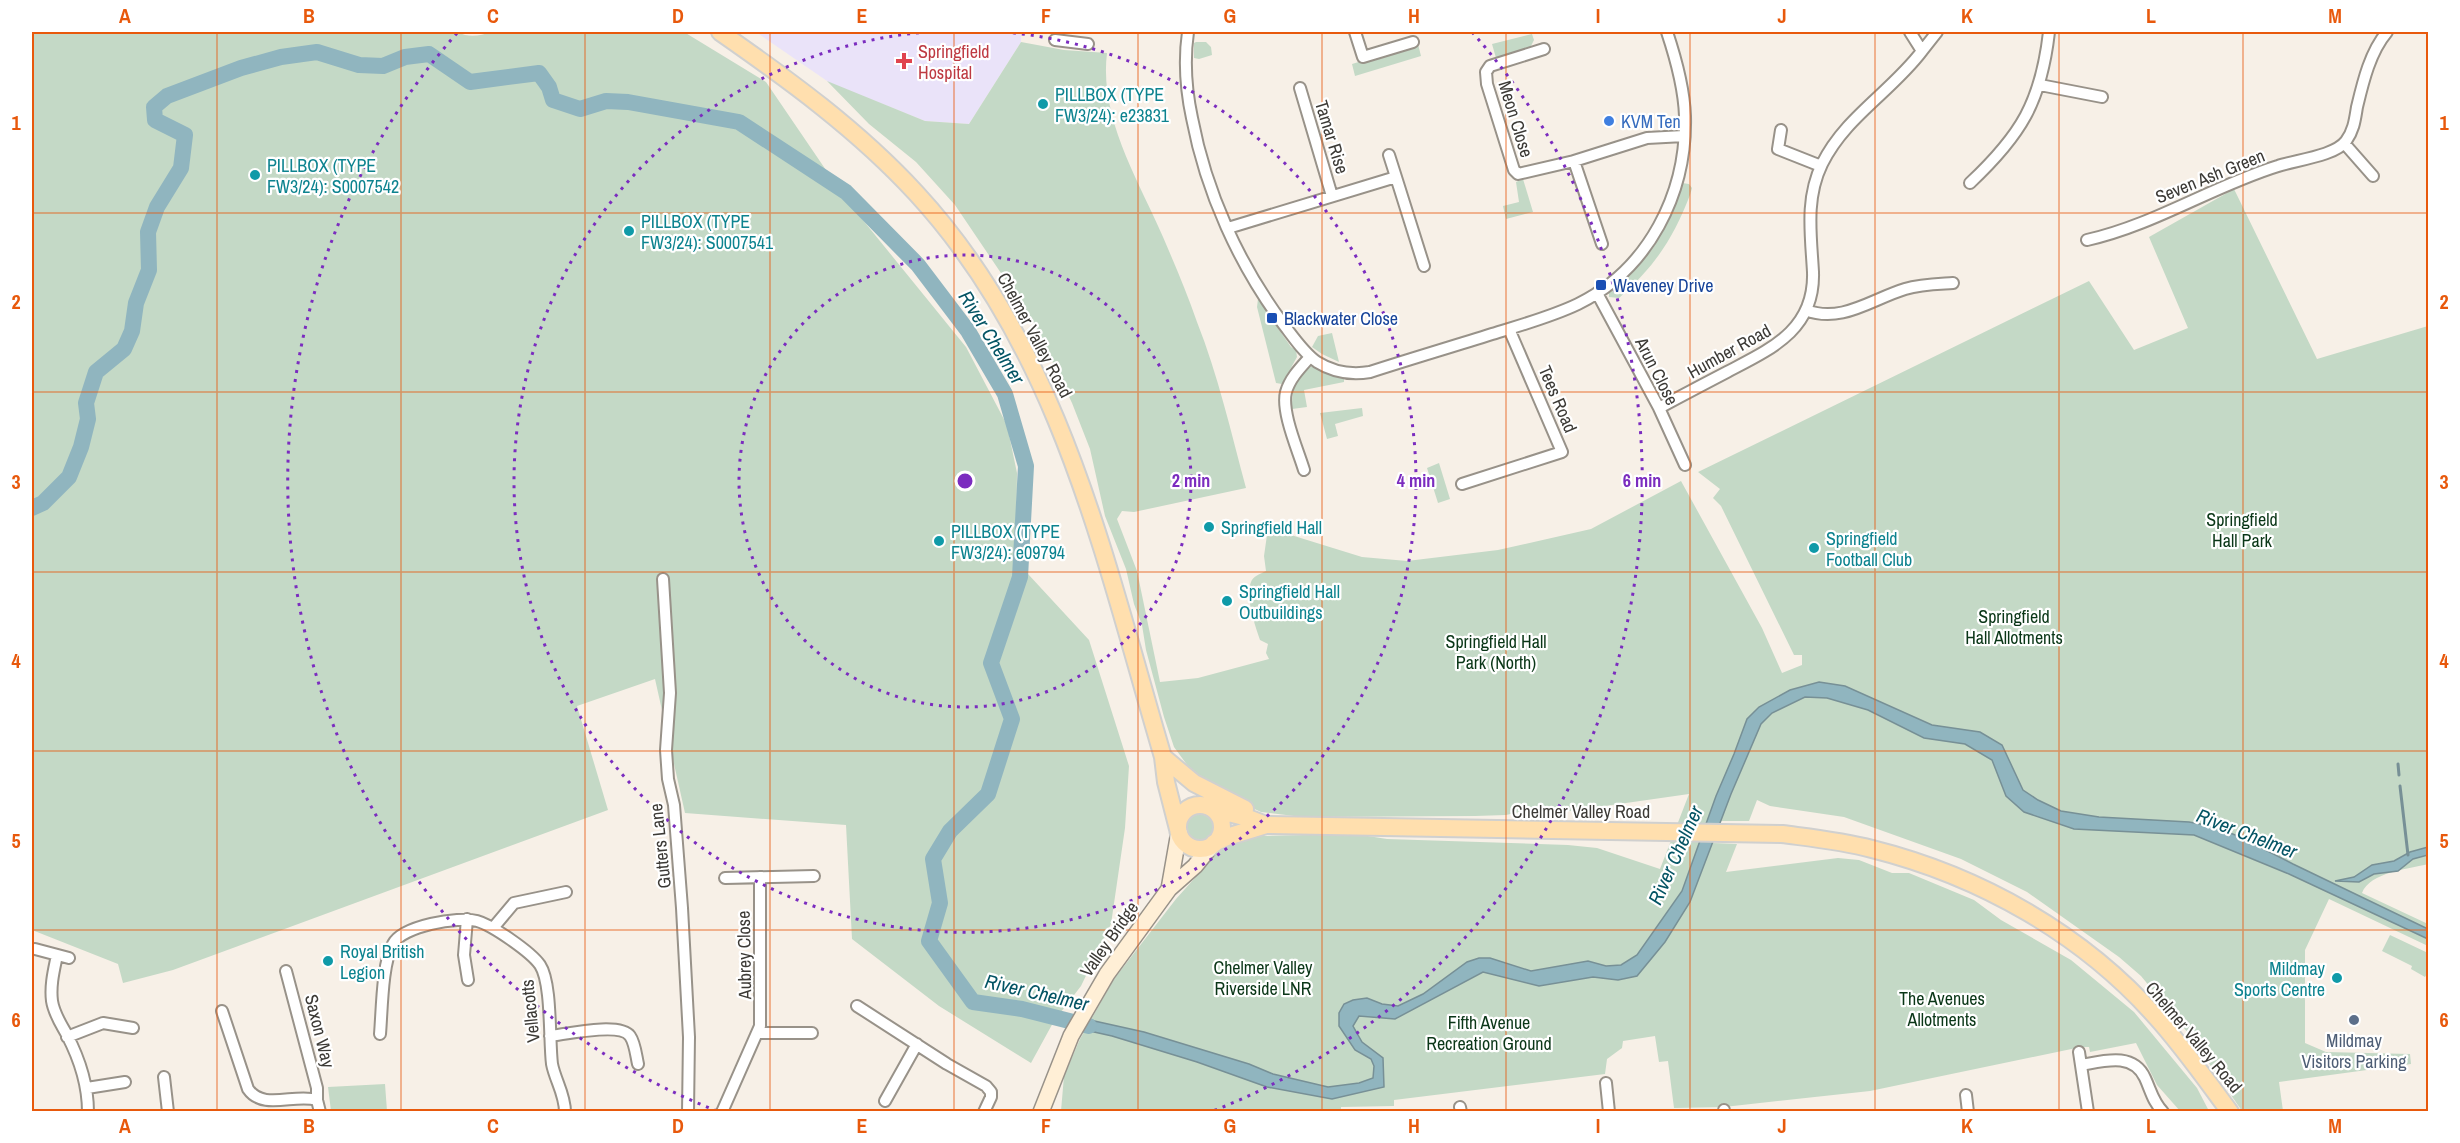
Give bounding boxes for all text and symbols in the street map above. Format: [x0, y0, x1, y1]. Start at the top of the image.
text: A [119, 2, 131, 29]
text: B [303, 2, 315, 29]
text: C [487, 2, 499, 29]
text: D [672, 2, 684, 29]
text: E [857, 2, 868, 29]
text: F [1041, 2, 1051, 29]
text: G [1224, 2, 1236, 29]
text: H [1408, 2, 1420, 29]
text: I [1596, 2, 1600, 29]
text: J [1777, 2, 1787, 29]
text: K [1961, 2, 1973, 29]
text: L [2146, 2, 2156, 29]
text: M [2328, 2, 2342, 29]
place label: Springfield Hospital [918, 39, 989, 85]
marker: Springfield Hospital [895, 52, 913, 70]
street label: Meon Close [1493, 78, 1539, 160]
place label: PILLBOX (TYPE FW3/24): e23831 [1055, 82, 1170, 128]
marker: PILLBOX (TYPE FW3/24): e23831 [1036, 97, 1050, 111]
street label: Tamar Rise [1309, 97, 1355, 177]
text: 1 [11, 109, 21, 136]
place label: KVM Ten [1621, 109, 1681, 134]
text: 1 [2439, 109, 2449, 136]
marker: KVM Ten [1602, 114, 1616, 128]
street label: Seven Ash Green [2152, 143, 2268, 209]
place label: PILLBOX (TYPE FW3/24): S0007542 [267, 153, 399, 199]
marker: PILLBOX (TYPE FW3/24): S0007542 [248, 168, 262, 182]
place label: PILLBOX (TYPE FW3/24): S0007541 [641, 209, 774, 255]
marker: PILLBOX (TYPE FW3/24): S0007541 [622, 224, 636, 238]
street label: Chelmer Valley Road [991, 268, 1079, 402]
place label: Waveney Drive [1613, 273, 1713, 298]
marker: Waveney Drive [1594, 278, 1608, 292]
water label: River Chelmer [953, 285, 1032, 389]
text: 2 [11, 288, 21, 315]
text: 2 [2439, 288, 2449, 315]
place label: Blackwater Close [1284, 306, 1398, 331]
marker: Blackwater Close [1265, 311, 1279, 325]
street label: Humber Road [1683, 318, 1775, 384]
street label: Arun Close [1629, 332, 1685, 409]
street label: Tees Road [1533, 362, 1583, 436]
text: 3 [11, 468, 21, 495]
text: 2 min [1172, 468, 1210, 493]
text: 4 min [1397, 468, 1435, 493]
text: 6 min [1623, 468, 1661, 493]
text: 3 [2439, 468, 2449, 495]
centre of rings [955, 471, 975, 491]
park label: Springfield Hall Park [2206, 507, 2278, 553]
place label: Springfield Hall [1221, 515, 1322, 540]
place label: PILLBOX (TYPE FW3/24): e09794 [951, 519, 1065, 565]
marker: Springfield Hall [1202, 520, 1216, 534]
place label: Springfield Football Club [1826, 526, 1912, 572]
marker: PILLBOX (TYPE FW3/24): e09794 [932, 534, 946, 548]
marker: Springfield Football Club [1807, 541, 1821, 555]
place label: Springfield Hall Outbuildings [1239, 579, 1340, 625]
marker: Springfield Hall Outbuildings [1220, 594, 1234, 608]
park label: Springfield Hall Allotments [1965, 604, 2063, 650]
park label: Springfield Hall Park (North) [1446, 629, 1546, 675]
text: 4 [11, 647, 21, 674]
text: 4 [2439, 647, 2449, 674]
street label: Chelmer Valley Road [1512, 799, 1650, 824]
water label: River Chelmer [1641, 801, 1709, 909]
water label: River Chelmer [2193, 801, 2302, 865]
street label: Gutters Lane [643, 802, 677, 890]
text: 5 [11, 827, 21, 854]
text: 5 [2439, 827, 2449, 854]
street label: Valley Bridge [1074, 896, 1144, 982]
street label: Aubrey Close [731, 910, 757, 1001]
place label: Royal British Legion [340, 939, 425, 985]
marker: Royal British Legion [321, 954, 335, 968]
park label: Chelmer Valley Riverside LNR [1214, 955, 1313, 1001]
place label: Mildmay Sports Centre [2234, 956, 2326, 1002]
water label: River Chelmer [982, 967, 1092, 1017]
marker: Mildmay Sports Centre [2330, 971, 2344, 985]
street label: Chelmer Valley Road [2140, 976, 2248, 1098]
street label: Vellacotts [514, 978, 546, 1044]
park label: The Avenues Allotments [1899, 986, 1985, 1032]
street label: Saxon Way [299, 992, 341, 1071]
text: 6 [11, 1006, 21, 1033]
text: 6 [2439, 1006, 2449, 1033]
park label: Fifth Avenue Recreation Ground [1426, 1010, 1552, 1056]
marker: Mildmay Visitors Parking [2347, 1013, 2361, 1027]
place label: Mildmay Visitors Parking [2302, 1028, 2407, 1074]
text: A [119, 1112, 131, 1139]
text: B [303, 1112, 315, 1139]
text: C [487, 1112, 499, 1139]
text: D [672, 1112, 684, 1139]
text: E [857, 1112, 868, 1139]
text: F [1041, 1112, 1051, 1139]
text: G [1224, 1112, 1236, 1139]
text: H [1408, 1112, 1420, 1139]
text: I [1596, 1112, 1600, 1139]
text: J [1777, 1112, 1787, 1139]
text: K [1961, 1112, 1973, 1139]
text: L [2146, 1112, 2156, 1139]
text: M [2328, 1112, 2342, 1139]

